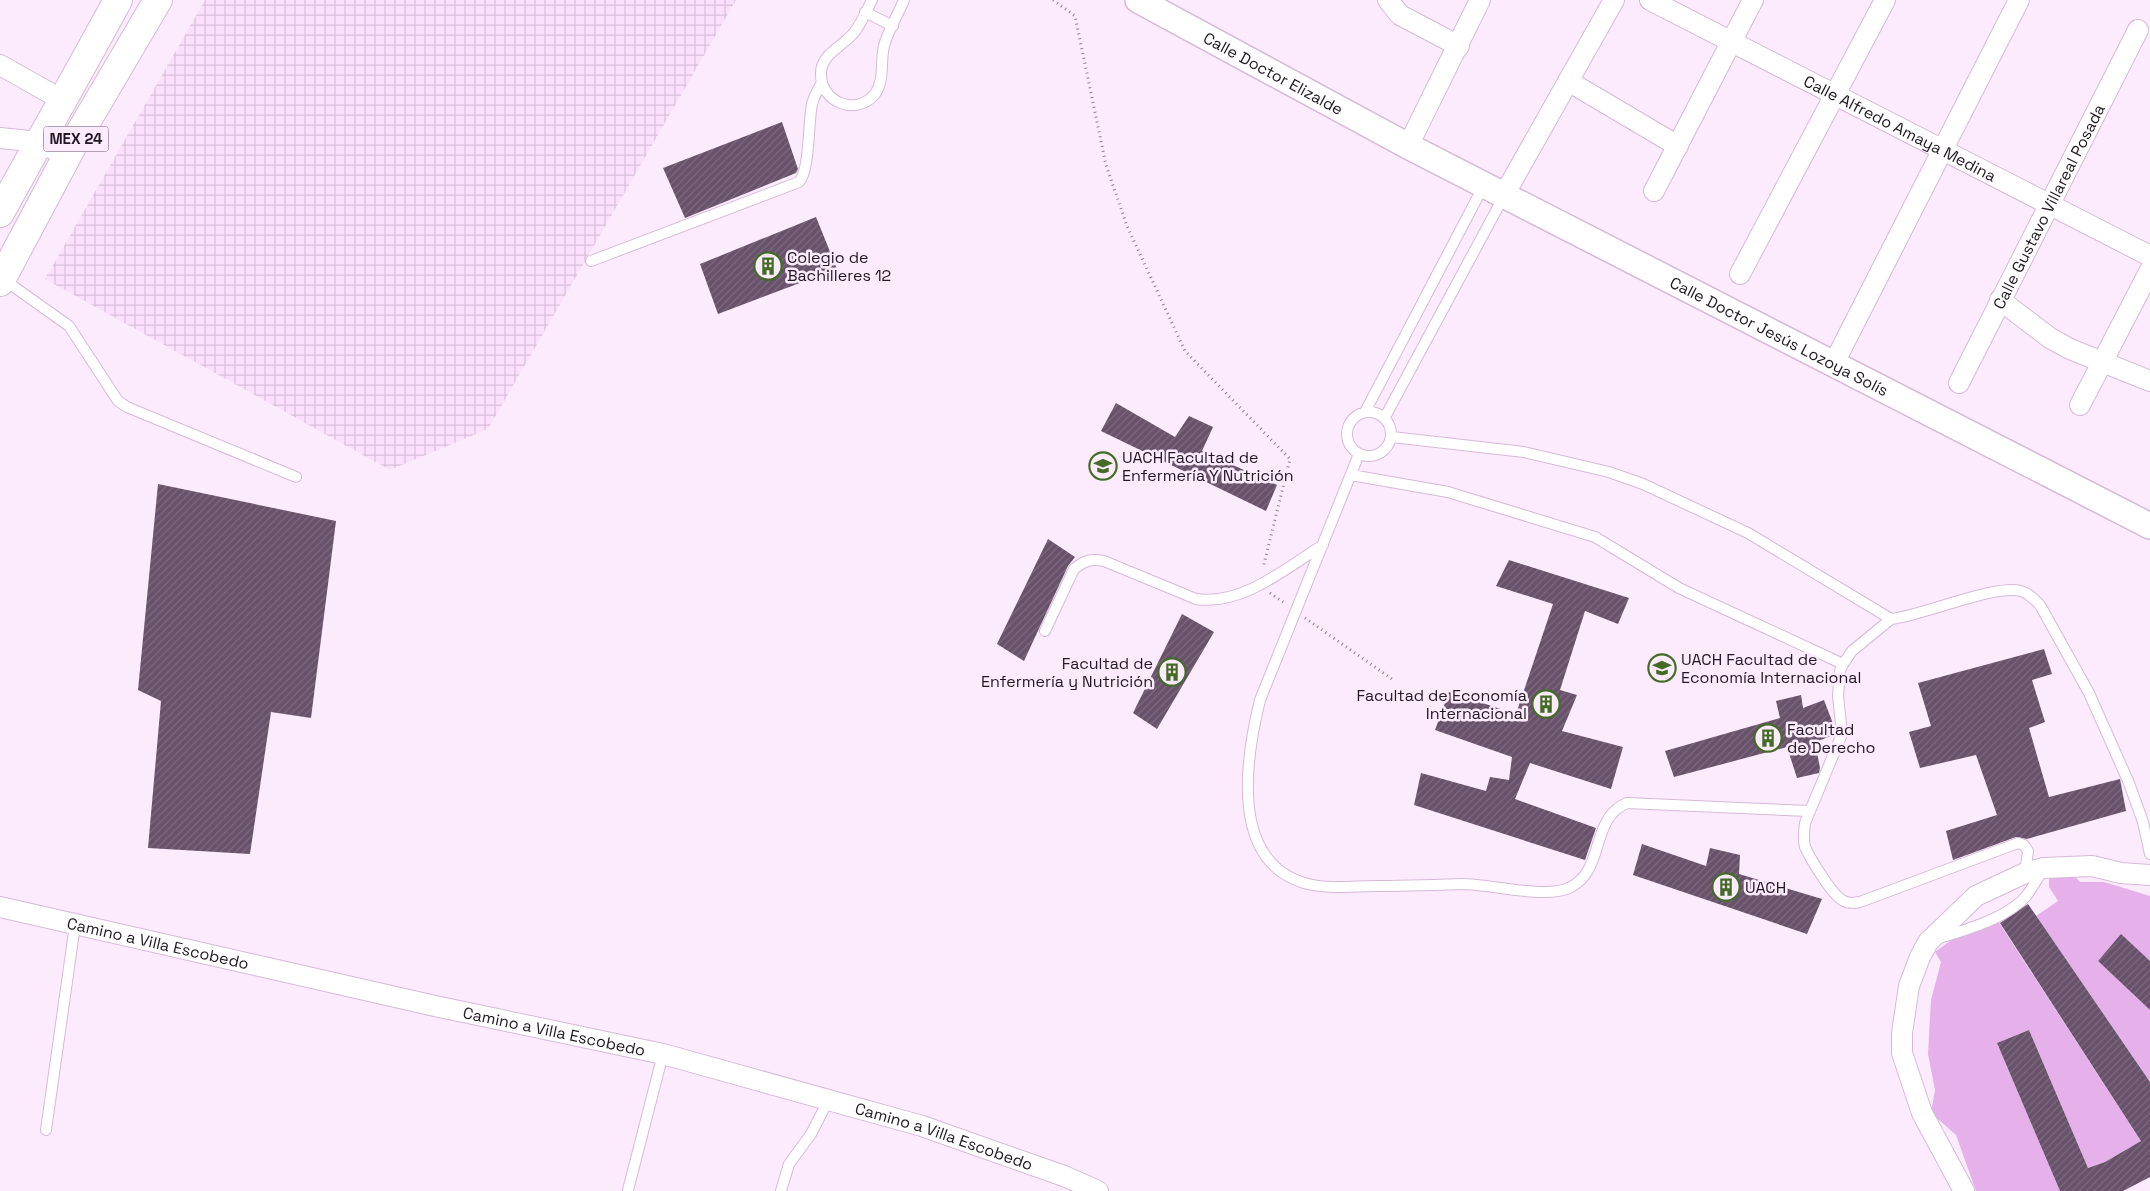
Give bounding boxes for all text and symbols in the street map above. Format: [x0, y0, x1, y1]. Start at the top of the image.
street label: Calle Doctor Elizalde [1200, 27, 1347, 120]
street label: Calle Alfredo Amaya Medina [1800, 70, 2000, 187]
street label: Calle Gustavo Villareal Posada [1988, 101, 2110, 313]
road number: MEX 24 [44, 126, 108, 152]
place label: Colegio de Bachilleres 12 [787, 247, 891, 286]
building icon: Colegio de Bachilleres 12 [753, 251, 783, 281]
street label: Calle Doctor Jesús Lozoya Solís [1666, 272, 1892, 401]
place label: UACH Facultad de Enfermería Y Nutrición [1122, 447, 1294, 486]
school or university icon: UACH Facultad de Enfermería Y Nutrición [1088, 451, 1118, 481]
place label: UACH Facultad de Economía Internacional [1681, 649, 1861, 688]
place label: Facultad de Enfermería y Nutrición [981, 653, 1153, 692]
school or university icon: UACH Facultad de Economía Internacional [1647, 653, 1677, 683]
building icon: Facultad de Enfermería y Nutrición [1157, 657, 1187, 687]
place label: Facultad de Economía Internacional [1357, 685, 1527, 724]
building icon: Facultad de Economía Internacional [1531, 689, 1561, 719]
place label: Facultad de Derecho [1787, 719, 1875, 758]
building icon: Facultad de Derecho [1753, 723, 1783, 753]
building icon: UACH [1711, 872, 1741, 902]
place label: UACH [1745, 877, 1786, 898]
street label: Camino a Villa Escobedo [65, 913, 251, 974]
street label: Camino a Villa Escobedo [461, 1002, 647, 1061]
street label: Camino a Villa Escobedo [853, 1098, 1036, 1175]

